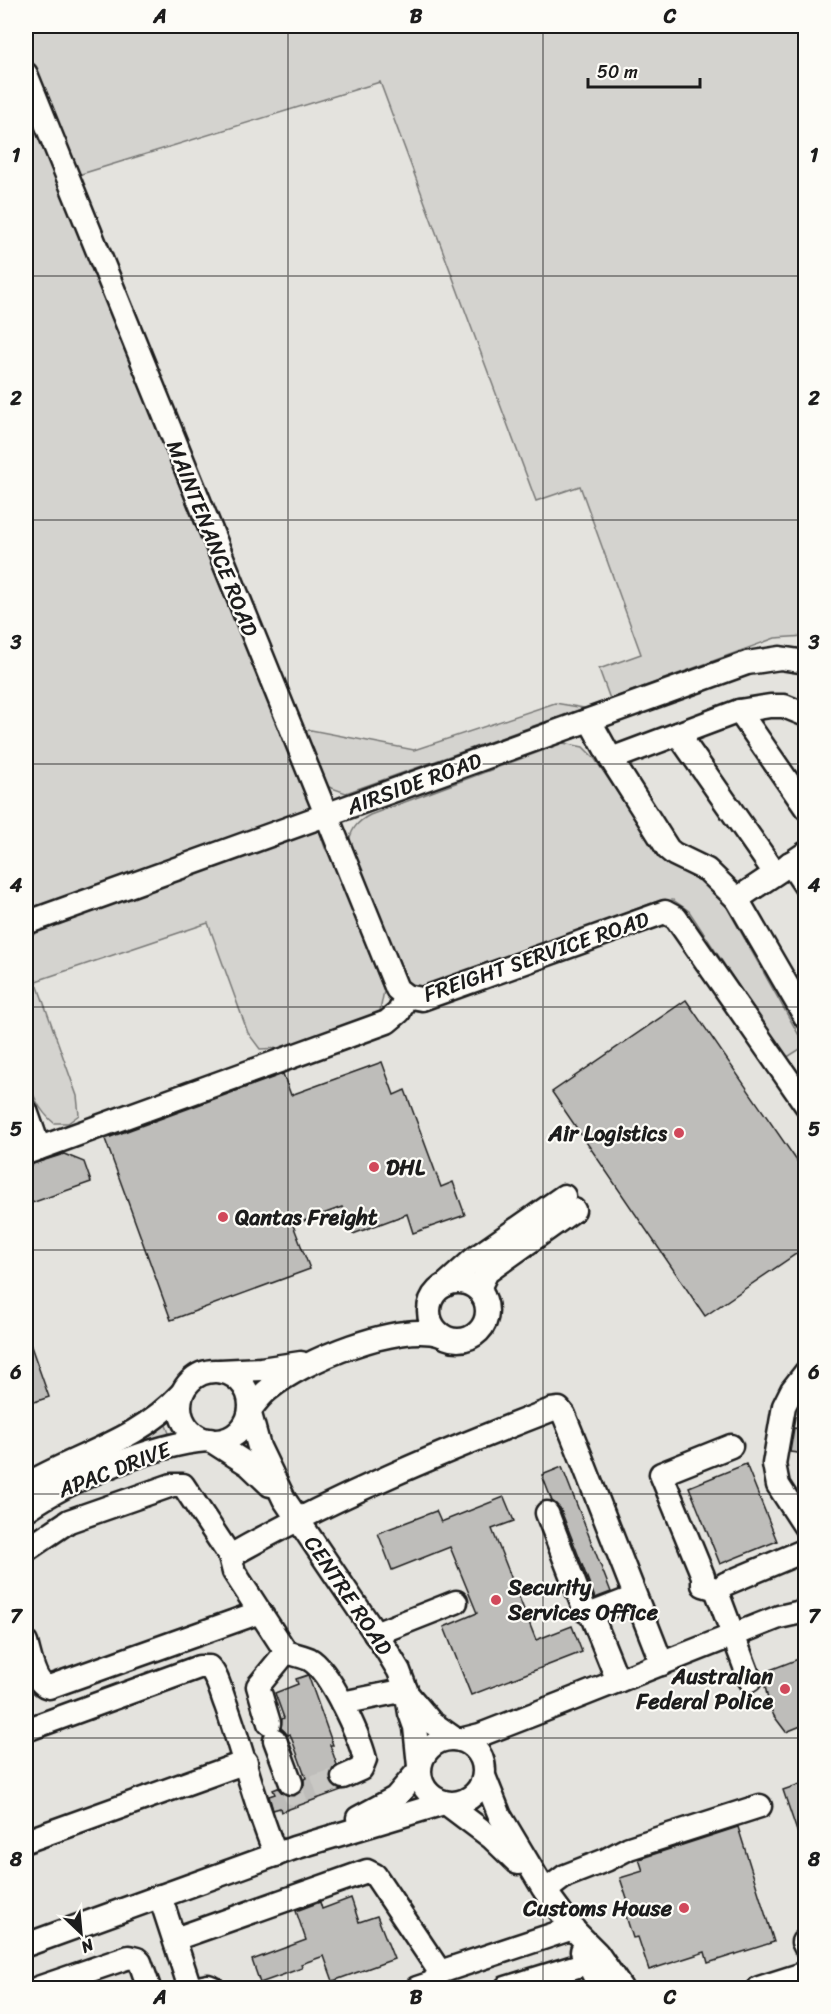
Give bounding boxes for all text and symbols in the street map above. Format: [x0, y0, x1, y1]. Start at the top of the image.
text: A [152, 0, 167, 34]
text: B [410, 0, 423, 34]
text: C [663, 0, 677, 34]
scale bar [588, 51, 700, 89]
text: 50 m [597, 56, 638, 88]
text: 1 [12, 138, 21, 173]
text: 1 [810, 138, 819, 173]
text: 2 [9, 381, 22, 416]
text: 2 [807, 381, 820, 416]
street label: MAINTENANCE ROAD [155, 434, 270, 642]
text: 3 [10, 625, 22, 660]
text: 3 [808, 625, 820, 660]
street label: AIRSIDE ROAD [340, 741, 487, 826]
text: 4 [9, 868, 23, 903]
text: 4 [807, 868, 821, 903]
street label: FREIGHT SERVICE ROAD [418, 900, 654, 1013]
text: 5 [10, 1112, 22, 1147]
text: 5 [808, 1112, 820, 1147]
place label: Air Logistics [548, 1114, 668, 1153]
marker: Air Logistics [672, 1126, 686, 1140]
place label: DHL [386, 1148, 426, 1187]
marker: DHL [367, 1160, 381, 1174]
place label: Qantas Freight [235, 1198, 378, 1237]
marker: Qantas Freight [216, 1210, 230, 1224]
text: 6 [9, 1355, 22, 1390]
text: 6 [807, 1355, 820, 1390]
street label: APAC DRIVE [51, 1429, 178, 1509]
street label: CENTRE ROAD [294, 1527, 404, 1664]
place label: Security Services Office [507, 1568, 659, 1632]
marker: Security Services Office [489, 1593, 503, 1607]
text: 7 [10, 1599, 23, 1634]
text: 7 [808, 1599, 821, 1634]
place label: Australian Federal Police [635, 1657, 773, 1721]
marker: Australian Federal Police [778, 1682, 792, 1696]
text: 8 [9, 1842, 23, 1877]
text: 8 [807, 1842, 821, 1877]
place label: Customs House [522, 1889, 673, 1928]
marker: Customs House [677, 1901, 691, 1915]
north arrow [51, 1903, 111, 1963]
text: N [75, 1930, 100, 1962]
text: A [152, 1980, 167, 2014]
text: B [410, 1980, 423, 2014]
text: C [663, 1980, 677, 2014]

